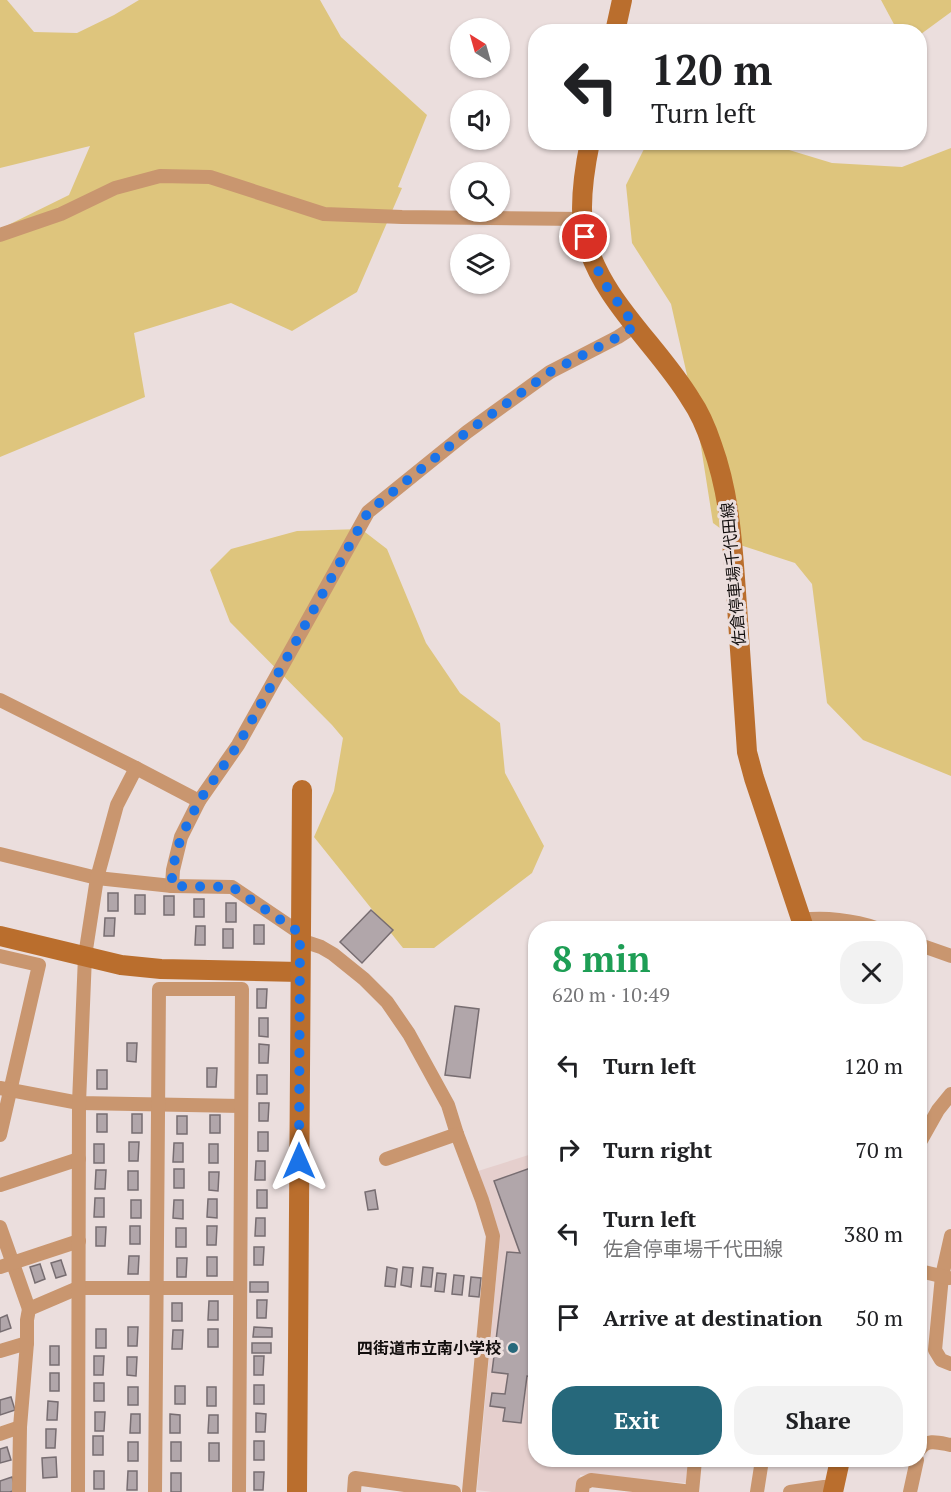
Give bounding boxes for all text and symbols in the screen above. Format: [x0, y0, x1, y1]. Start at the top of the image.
north arrow [450, 18, 510, 78]
map controls [450, 18, 510, 294]
text: 120 m [651, 41, 772, 97]
icon: left [552, 48, 630, 126]
button: sound [450, 90, 510, 150]
text: Turn left [651, 95, 756, 131]
button: search [450, 162, 510, 222]
pin [559, 211, 610, 262]
icon: arrive [568, 220, 601, 253]
button: layers [450, 234, 510, 294]
street label: 佐倉停車場千代田線 [716, 501, 750, 647]
text: 8 min [552, 935, 650, 982]
button: close [840, 941, 903, 1004]
text: 620 m · 10:49 [552, 981, 670, 1008]
icon: left [552, 1049, 585, 1082]
text: Turn left [603, 1051, 696, 1080]
text: 120 m [843, 1051, 903, 1080]
position arrow [267, 1129, 331, 1193]
icon: right [552, 1133, 585, 1166]
text: Turn right [603, 1135, 712, 1164]
text: 70 m [855, 1135, 903, 1164]
text: Turn left [603, 1204, 696, 1233]
icon: left [552, 1217, 585, 1250]
text: 380 m [843, 1219, 903, 1248]
text: 佐倉停車場千代田線 [603, 1235, 783, 1262]
icon: arrive [552, 1301, 585, 1334]
text: Arrive at destination [603, 1303, 822, 1332]
text: 50 m [855, 1303, 903, 1332]
place label: 四街道市立南小学校 [357, 1337, 501, 1359]
marker: 四街道市立南小学校 [506, 1341, 520, 1355]
button: Exit [552, 1386, 722, 1455]
button: Share [734, 1386, 903, 1455]

